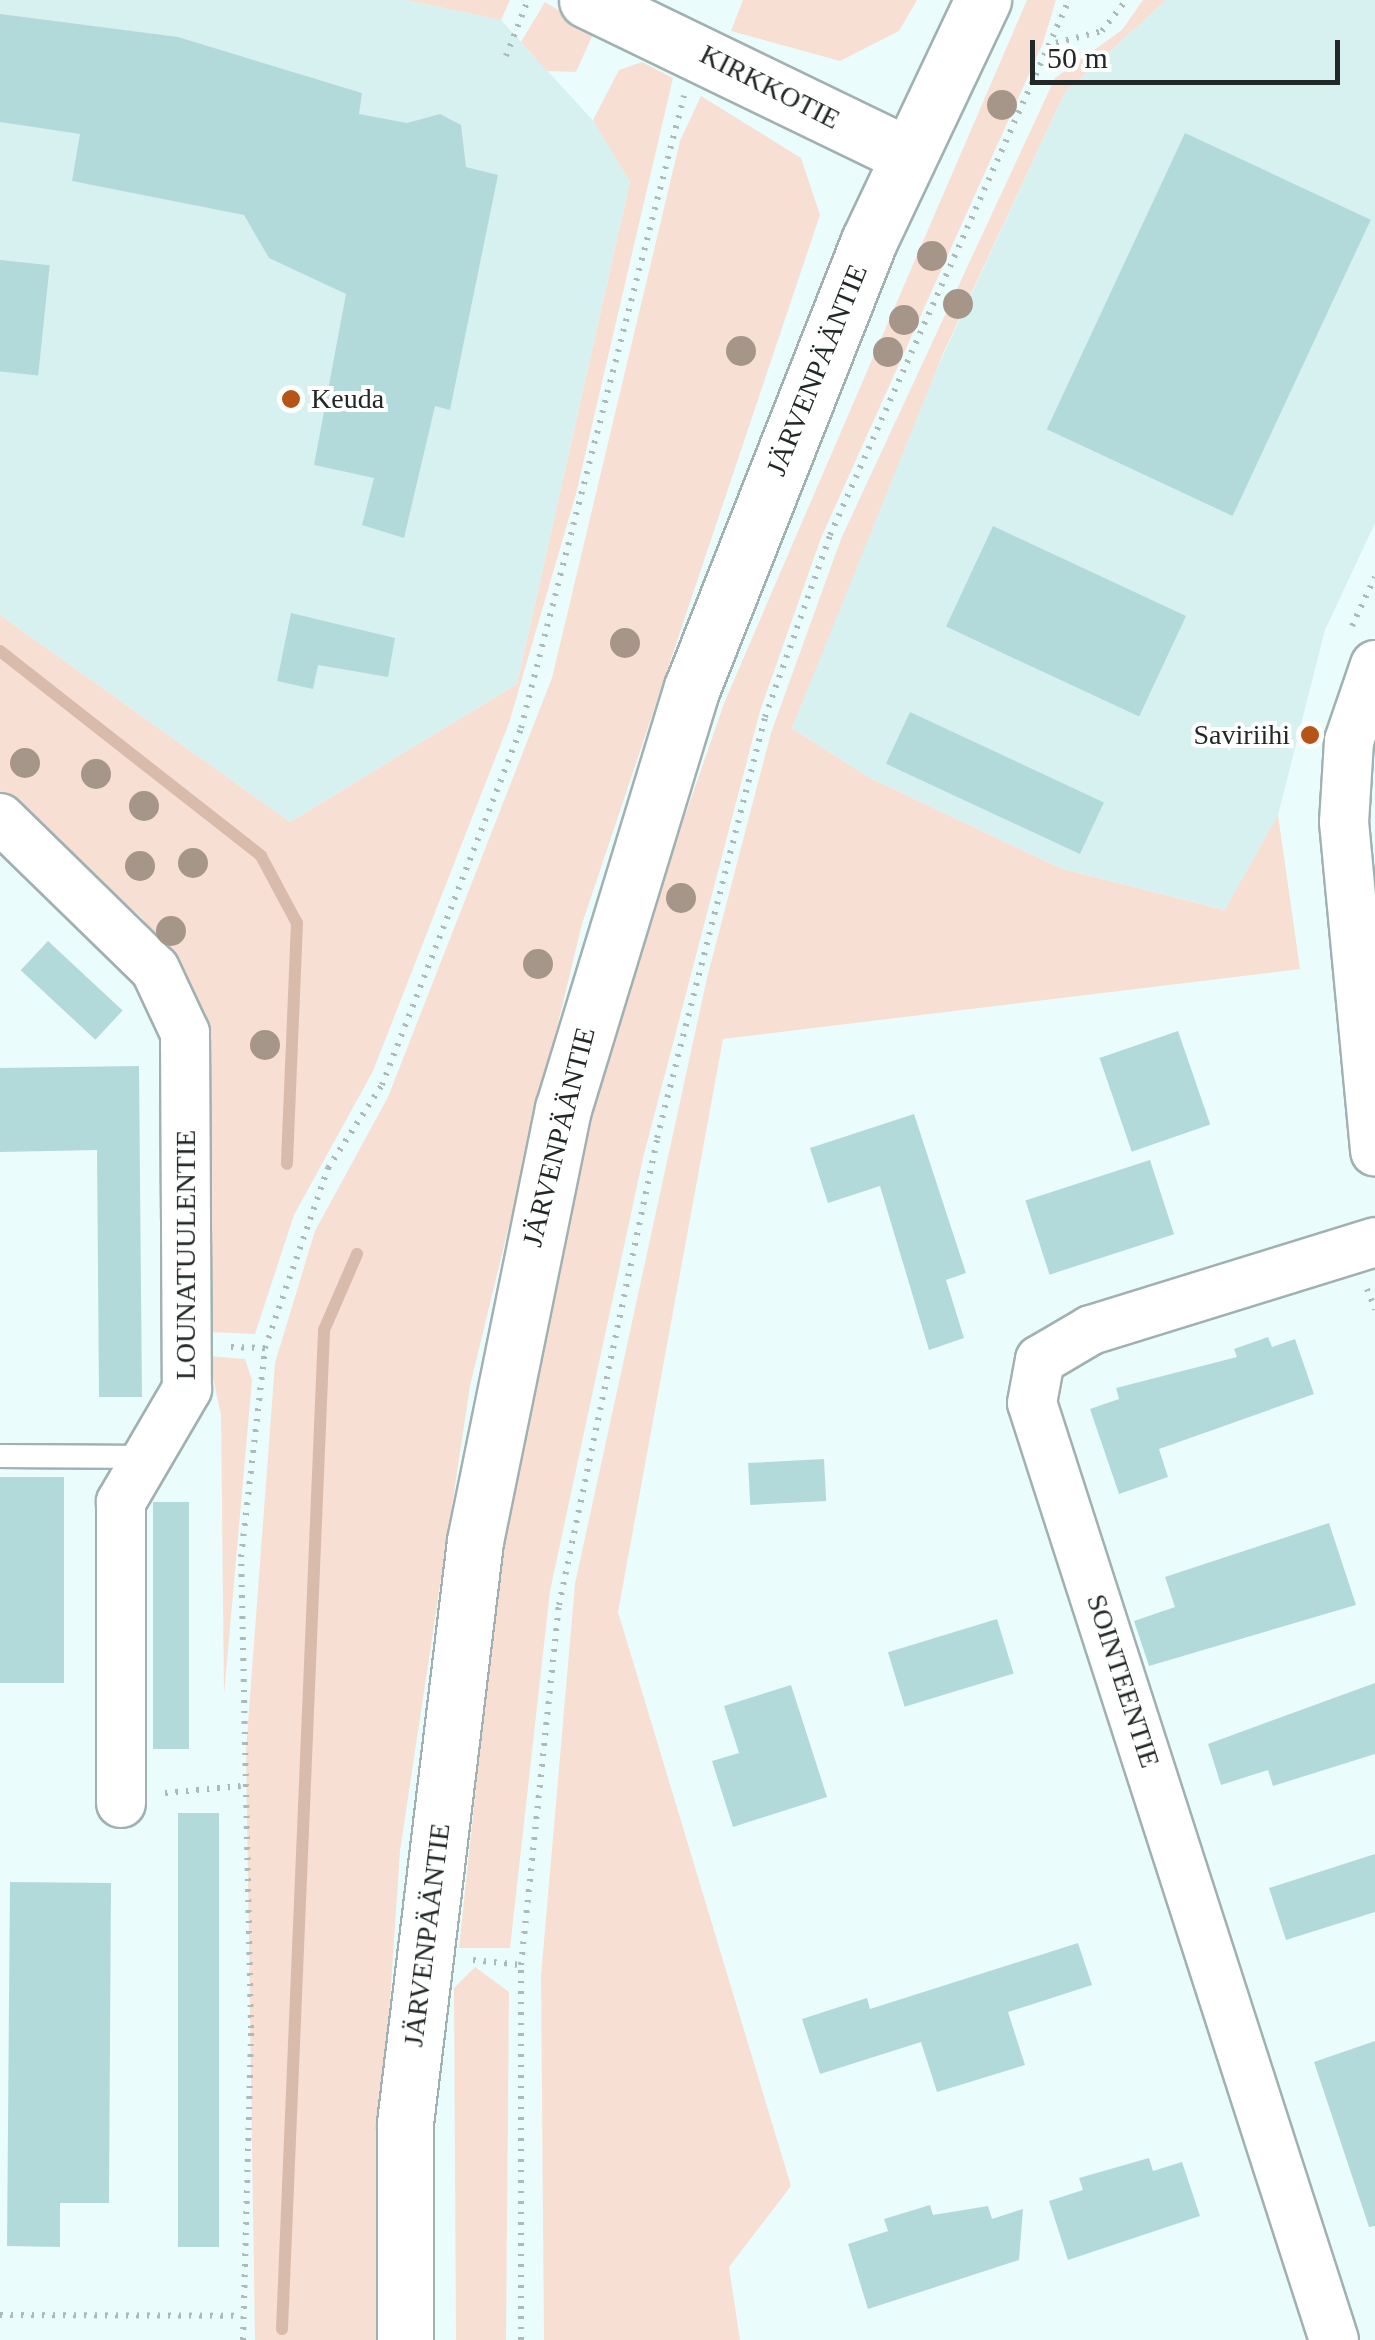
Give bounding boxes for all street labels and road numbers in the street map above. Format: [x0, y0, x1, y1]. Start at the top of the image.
street label: KIRKKOTIE [694, 37, 846, 137]
street label: JÄRVENPÄÄNTIE [759, 259, 875, 481]
street label: JÄRVENPÄÄNTIE [515, 1024, 603, 1250]
street label: LOUNATUULENTIE [169, 1130, 203, 1380]
street label: SOINTEENTIE [1079, 1590, 1167, 1772]
street label: JÄRVENPÄÄNTIE [397, 1821, 457, 2049]

